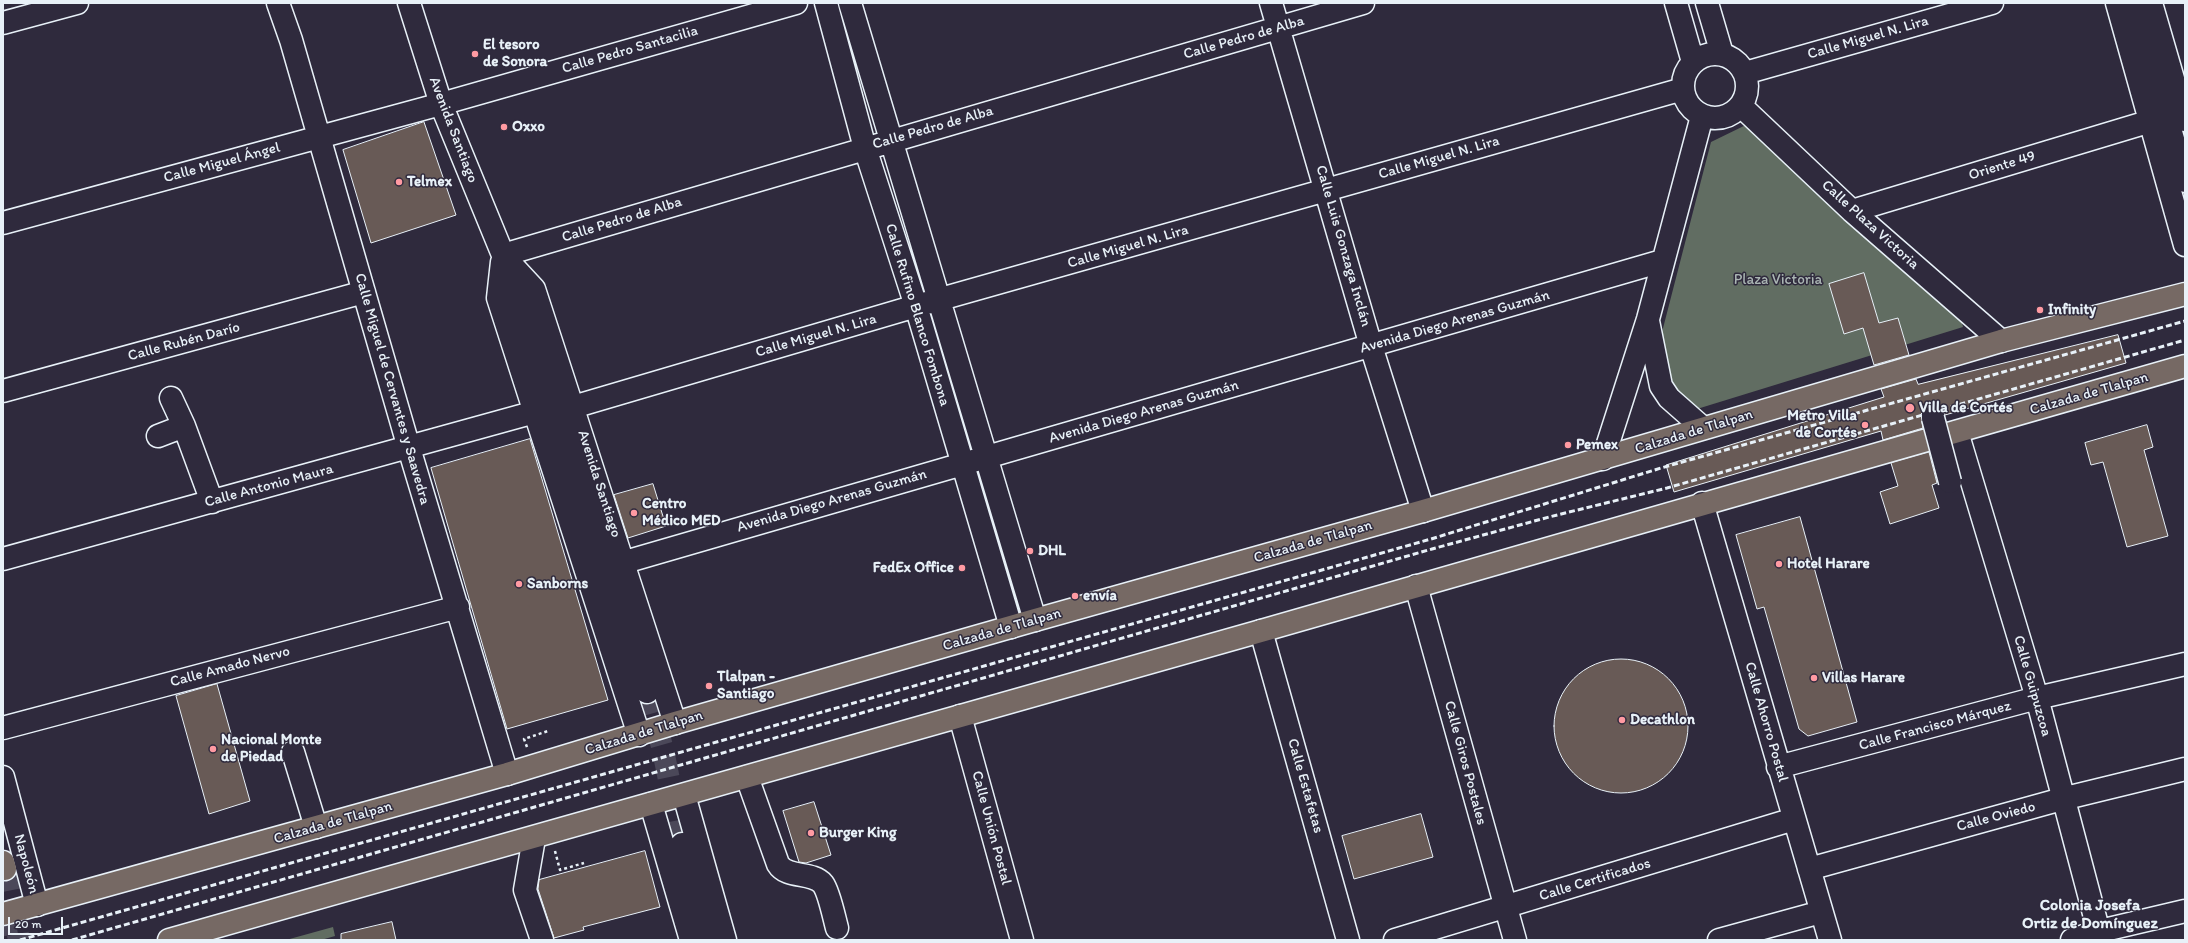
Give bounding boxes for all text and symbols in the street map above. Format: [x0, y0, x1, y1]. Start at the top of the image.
street label: Calle Pedro de Alba [1182, 12, 1306, 64]
street label: Calle Miguel N. Lira [1806, 12, 1930, 64]
street label: Calle Pedro Santacilia [560, 22, 700, 78]
place label: El tesoro de Sonora [483, 36, 547, 71]
marker: El tesoro de Sonora [470, 49, 480, 59]
street label: Avenida Santiago [425, 75, 481, 185]
street label: Calle Pedro de Alba [871, 102, 995, 154]
place label: Oxxo [512, 118, 545, 136]
marker: Oxxo [499, 122, 509, 132]
street label: Calle Miguel N. Lira [1377, 132, 1501, 184]
street label: Calle Miguel Ángel [162, 139, 282, 187]
street label: Oriente 49 [1966, 147, 2038, 185]
street label: Calle Luis Gonzaga Inclán [1311, 163, 1375, 329]
place label: Telmex [407, 173, 452, 191]
street label: Calle Plaza Victoria [1817, 176, 1923, 274]
marker: Telmex [394, 177, 404, 187]
street label: Calle Pedro de Alba [560, 193, 684, 247]
street label: Calle Miguel N. Lira [1066, 221, 1190, 273]
street label: Calle Rufino Blanco Fombona [881, 222, 953, 408]
street label: Calle Miguel de Cervantes y Saavedra [350, 271, 434, 507]
park label: Plaza Victoria [1734, 271, 1822, 289]
street label: Avenida Diego Arenas Guzmán [1358, 286, 1552, 358]
place label: Infinity [2048, 301, 2096, 319]
marker: Infinity [2035, 305, 2045, 315]
street label: Calle Miguel N. Lira [754, 310, 878, 362]
street label: Calle Rubén Darío [126, 318, 242, 366]
street label: Calzada de Tlalpan [2028, 368, 2150, 420]
street label: Avenida Diego Arenas Guzmán [1047, 376, 1241, 448]
place label: Villa de Cortés [1919, 399, 2012, 417]
marker: Villa de Cortés [1904, 402, 1916, 414]
street label: Calzada de Tlalpan [1633, 405, 1755, 459]
place label: Metro Villa de Cortés [1787, 407, 1857, 442]
marker: Metro Villa de Cortés [1860, 420, 1870, 430]
street label: Avenida Santiago [573, 428, 625, 540]
place label: Pemex [1576, 436, 1618, 454]
marker: Pemex [1563, 440, 1573, 450]
street label: Calle Antonio Maura [203, 460, 335, 512]
street label: Avenida Diego Arenas Guzmán [735, 465, 929, 537]
place label: Centro Médico MED [642, 495, 720, 530]
marker: Centro Médico MED [629, 508, 639, 518]
street label: Calzada de Tlalpan [1252, 516, 1374, 568]
place label: DHL [1038, 542, 1066, 560]
marker: DHL [1025, 546, 1035, 556]
place label: Hotel Harare [1787, 555, 1870, 573]
place label: FedEx Office [873, 559, 954, 577]
marker: Hotel Harare [1774, 559, 1784, 569]
marker: FedEx Office [957, 563, 967, 573]
place label: Sanborns [527, 575, 588, 593]
marker: Sanborns [514, 579, 524, 589]
place label: envía [1083, 587, 1117, 605]
marker: envía [1070, 591, 1080, 601]
street label: Calzada de Tlalpan [941, 604, 1063, 656]
street label: Calle Guipuzcoa [2009, 633, 2055, 739]
street label: Calle Amado Nervo [168, 642, 292, 692]
street label: Calle Ahorro Postal [1740, 660, 1792, 784]
place label: Tlalpan - Santiago [717, 668, 775, 703]
place label: Villas Harare [1822, 669, 1905, 687]
marker: Villas Harare [1809, 673, 1819, 683]
marker: Tlalpan - Santiago [704, 681, 714, 691]
street label: Calle Francisco Márquez [1857, 697, 2013, 755]
street label: Calle Giros Postales [1440, 699, 1490, 827]
street label: Calzada de Tlalpan [583, 706, 705, 760]
place label: Decathlon [1630, 711, 1695, 729]
marker: Decathlon [1617, 715, 1627, 725]
place label: Nacional Monte de Piedad [221, 731, 322, 766]
street label: Calle Estafetas [1283, 737, 1327, 835]
marker: Nacional Monte de Piedad [208, 744, 218, 754]
street label: Calle Unión Postal [967, 769, 1015, 887]
street label: Calzada de Tlalpan [272, 797, 394, 849]
street label: Calle Oviedo [1955, 798, 2037, 836]
place label: Burger King [819, 824, 897, 842]
marker: Burger King [806, 828, 816, 838]
street label: Napoleón [9, 832, 43, 896]
street label: Calle Certificados [1537, 854, 1653, 906]
district label: Colonia Josefa Ortiz de Domínguez [2022, 896, 2158, 934]
scale bar [10, 909, 65, 935]
text: 20 m [15, 917, 42, 931]

